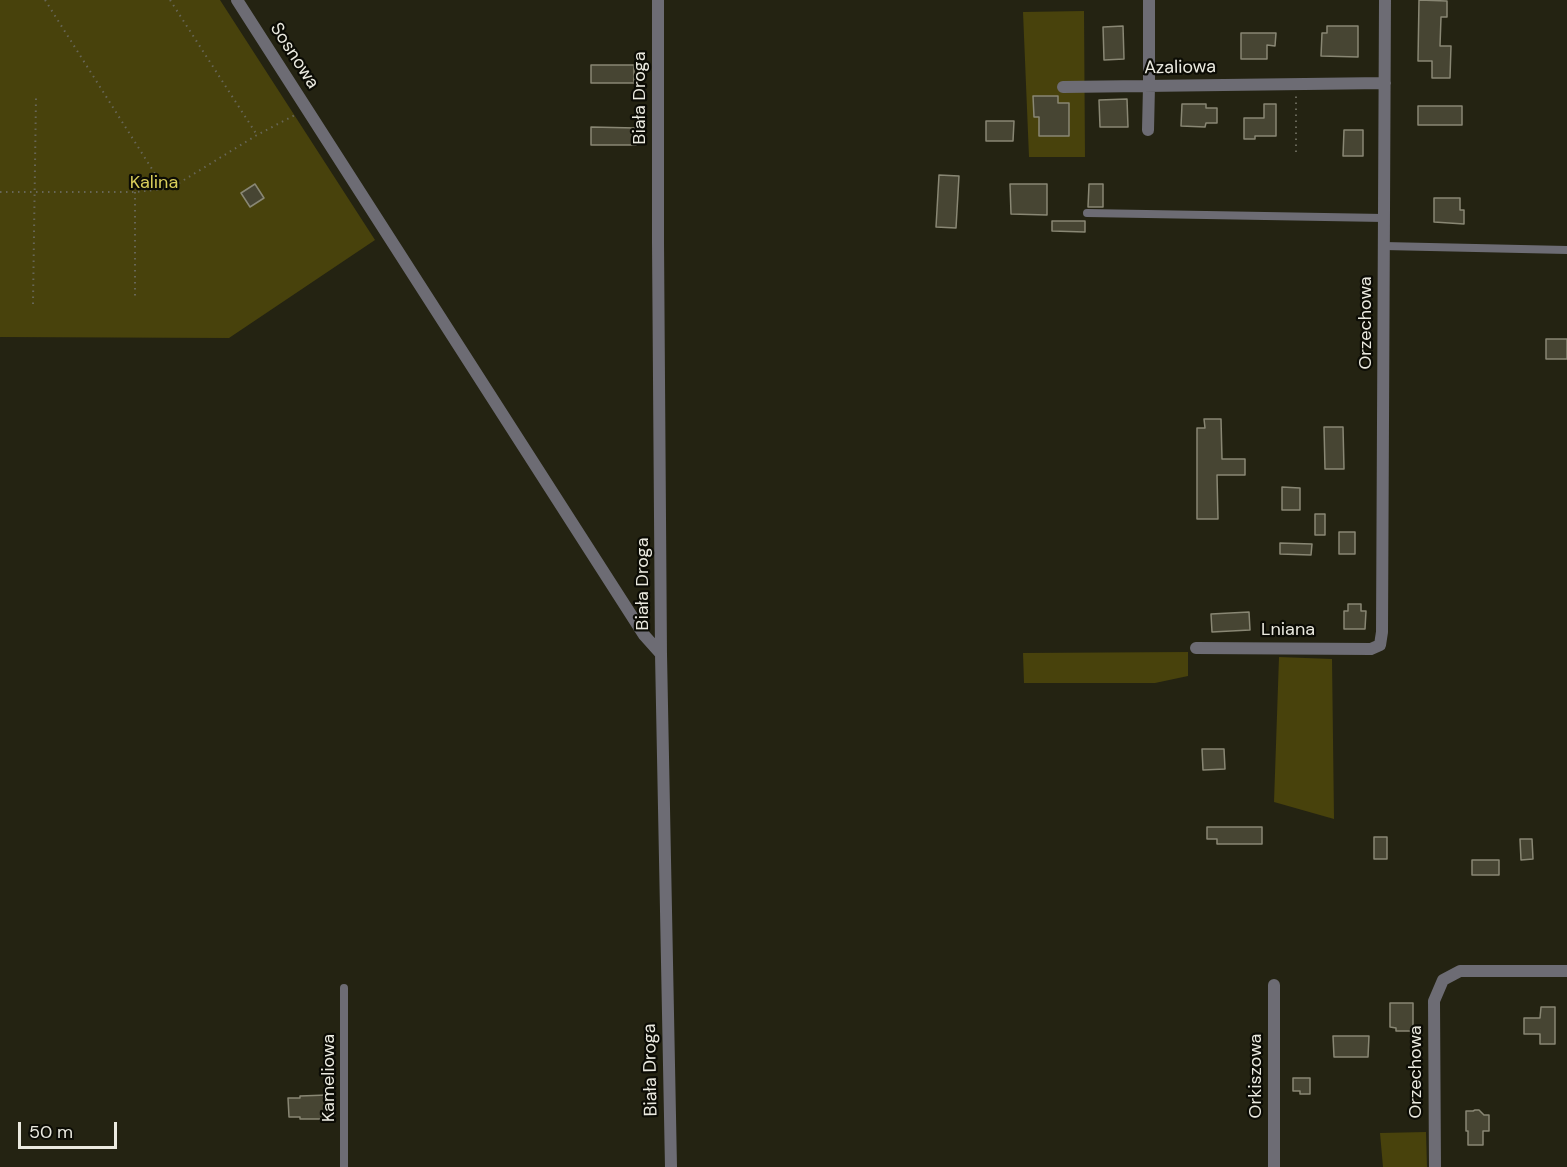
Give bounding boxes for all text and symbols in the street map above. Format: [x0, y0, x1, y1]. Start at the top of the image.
street label: Sosnowa [265, 19, 323, 93]
street label: Biała Droga [629, 52, 651, 144]
street label: Azaliowa [1144, 57, 1216, 79]
park label: Kalina [130, 172, 178, 194]
street label: Orzechowa [1355, 276, 1377, 370]
street label: Biała Droga [632, 538, 654, 630]
street label: Lniana [1261, 619, 1315, 641]
street label: Biała Droga [639, 1023, 663, 1117]
street label: Orzechowa [1405, 1025, 1427, 1119]
street label: Kameliowa [318, 1034, 340, 1122]
street label: Orkiszowa [1245, 1034, 1267, 1118]
scale bar [21, 1110, 120, 1148]
text: 50 m [29, 1120, 73, 1144]

